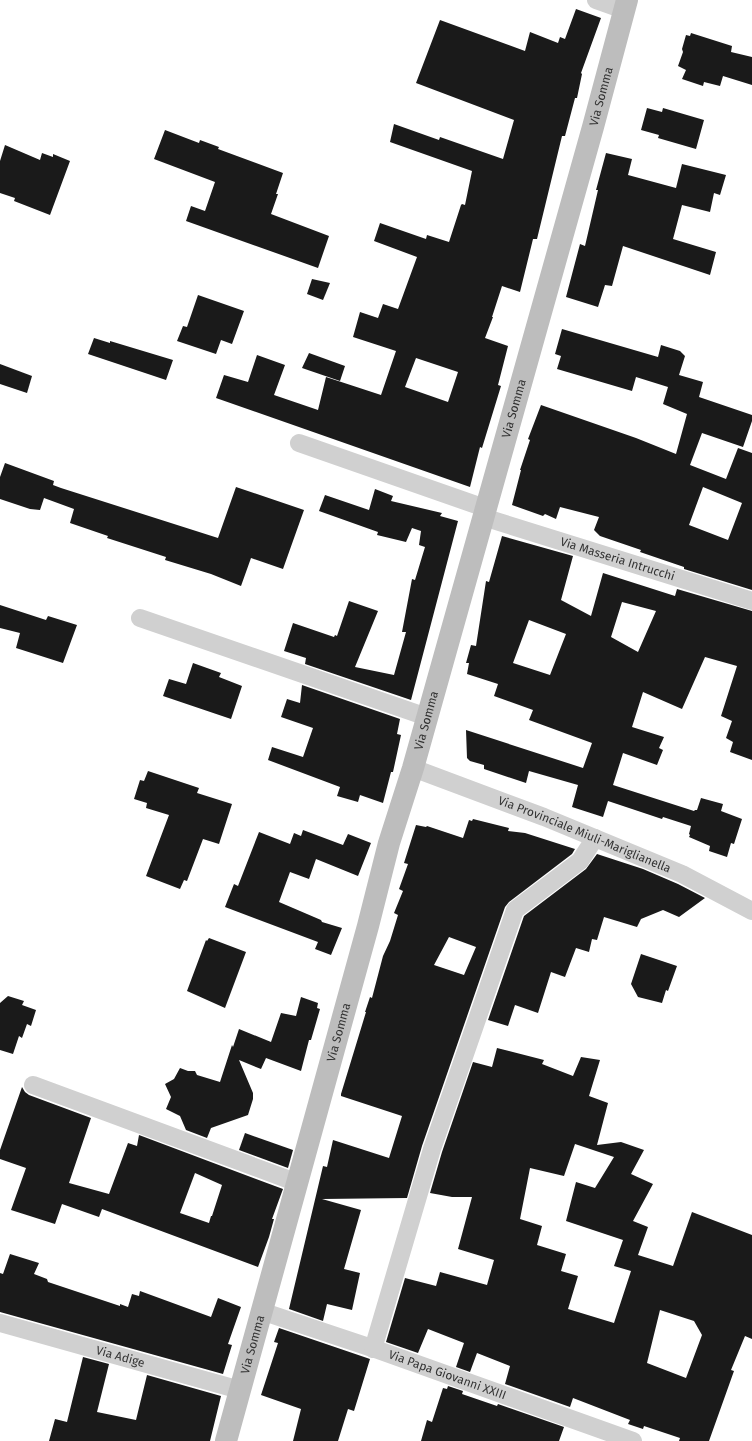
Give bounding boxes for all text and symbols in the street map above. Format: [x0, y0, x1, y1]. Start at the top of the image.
street label: Via Somma [587, 65, 616, 127]
street label: Via Somma [499, 377, 529, 439]
street label: Via Masseria Intrucchi [559, 535, 677, 583]
street label: Via Somma [411, 689, 441, 751]
street label: Via Provinciale Miuli-Mariglianella [496, 793, 673, 876]
street label: Via Somma [324, 1001, 353, 1063]
street label: Via Somma [238, 1314, 267, 1376]
street label: Via Adige [94, 1343, 146, 1370]
street label: Via Papa Giovanni XXIII [387, 1347, 508, 1402]

